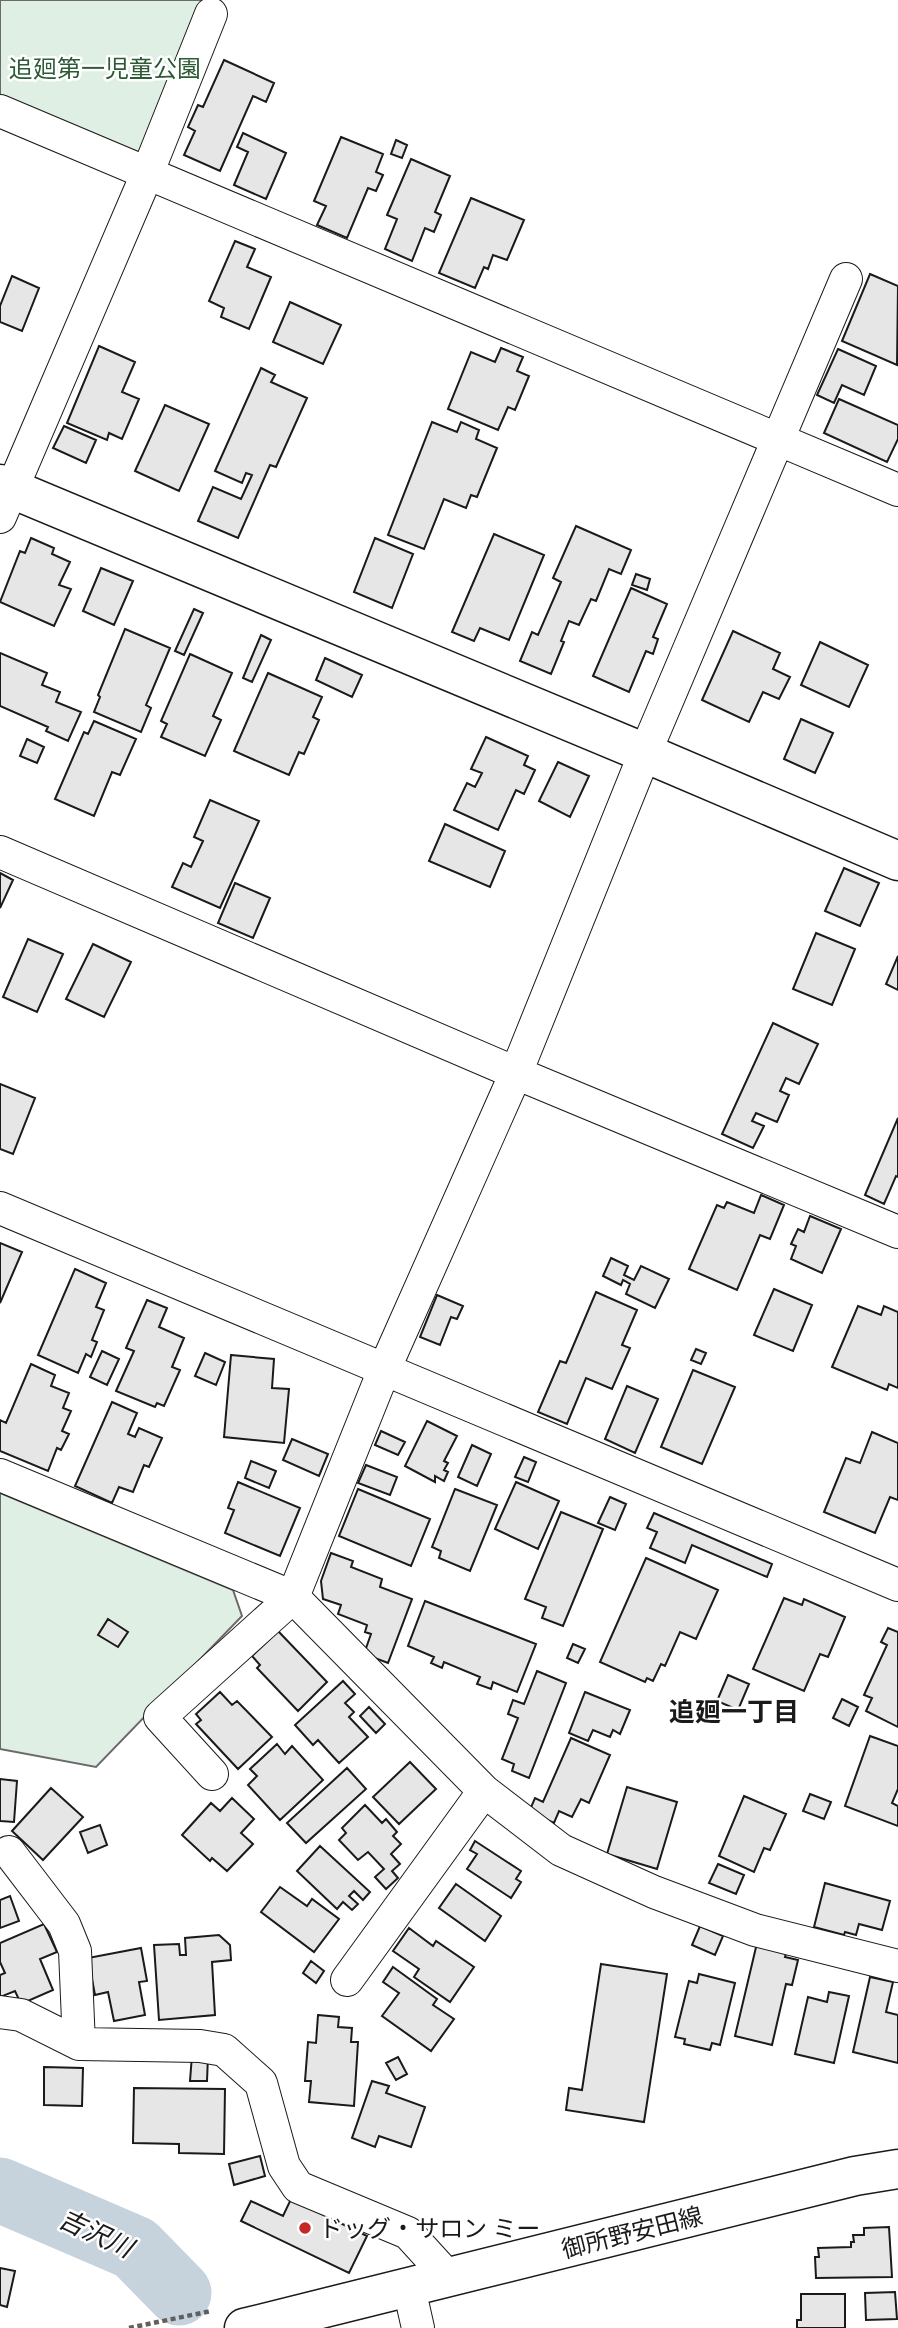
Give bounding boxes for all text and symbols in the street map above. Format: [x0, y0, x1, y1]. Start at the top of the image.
park label: 追廻第一児童公園 [9, 52, 201, 84]
district label: 追廻一丁目 [669, 1694, 799, 1729]
street label: 御所野安田線 [558, 2199, 706, 2265]
water label: 吉沢川 [53, 2201, 141, 2267]
place label: ドッグ・サロン ミー [319, 2212, 540, 2244]
marker: ドッグ・サロン ミー [297, 2220, 313, 2236]

